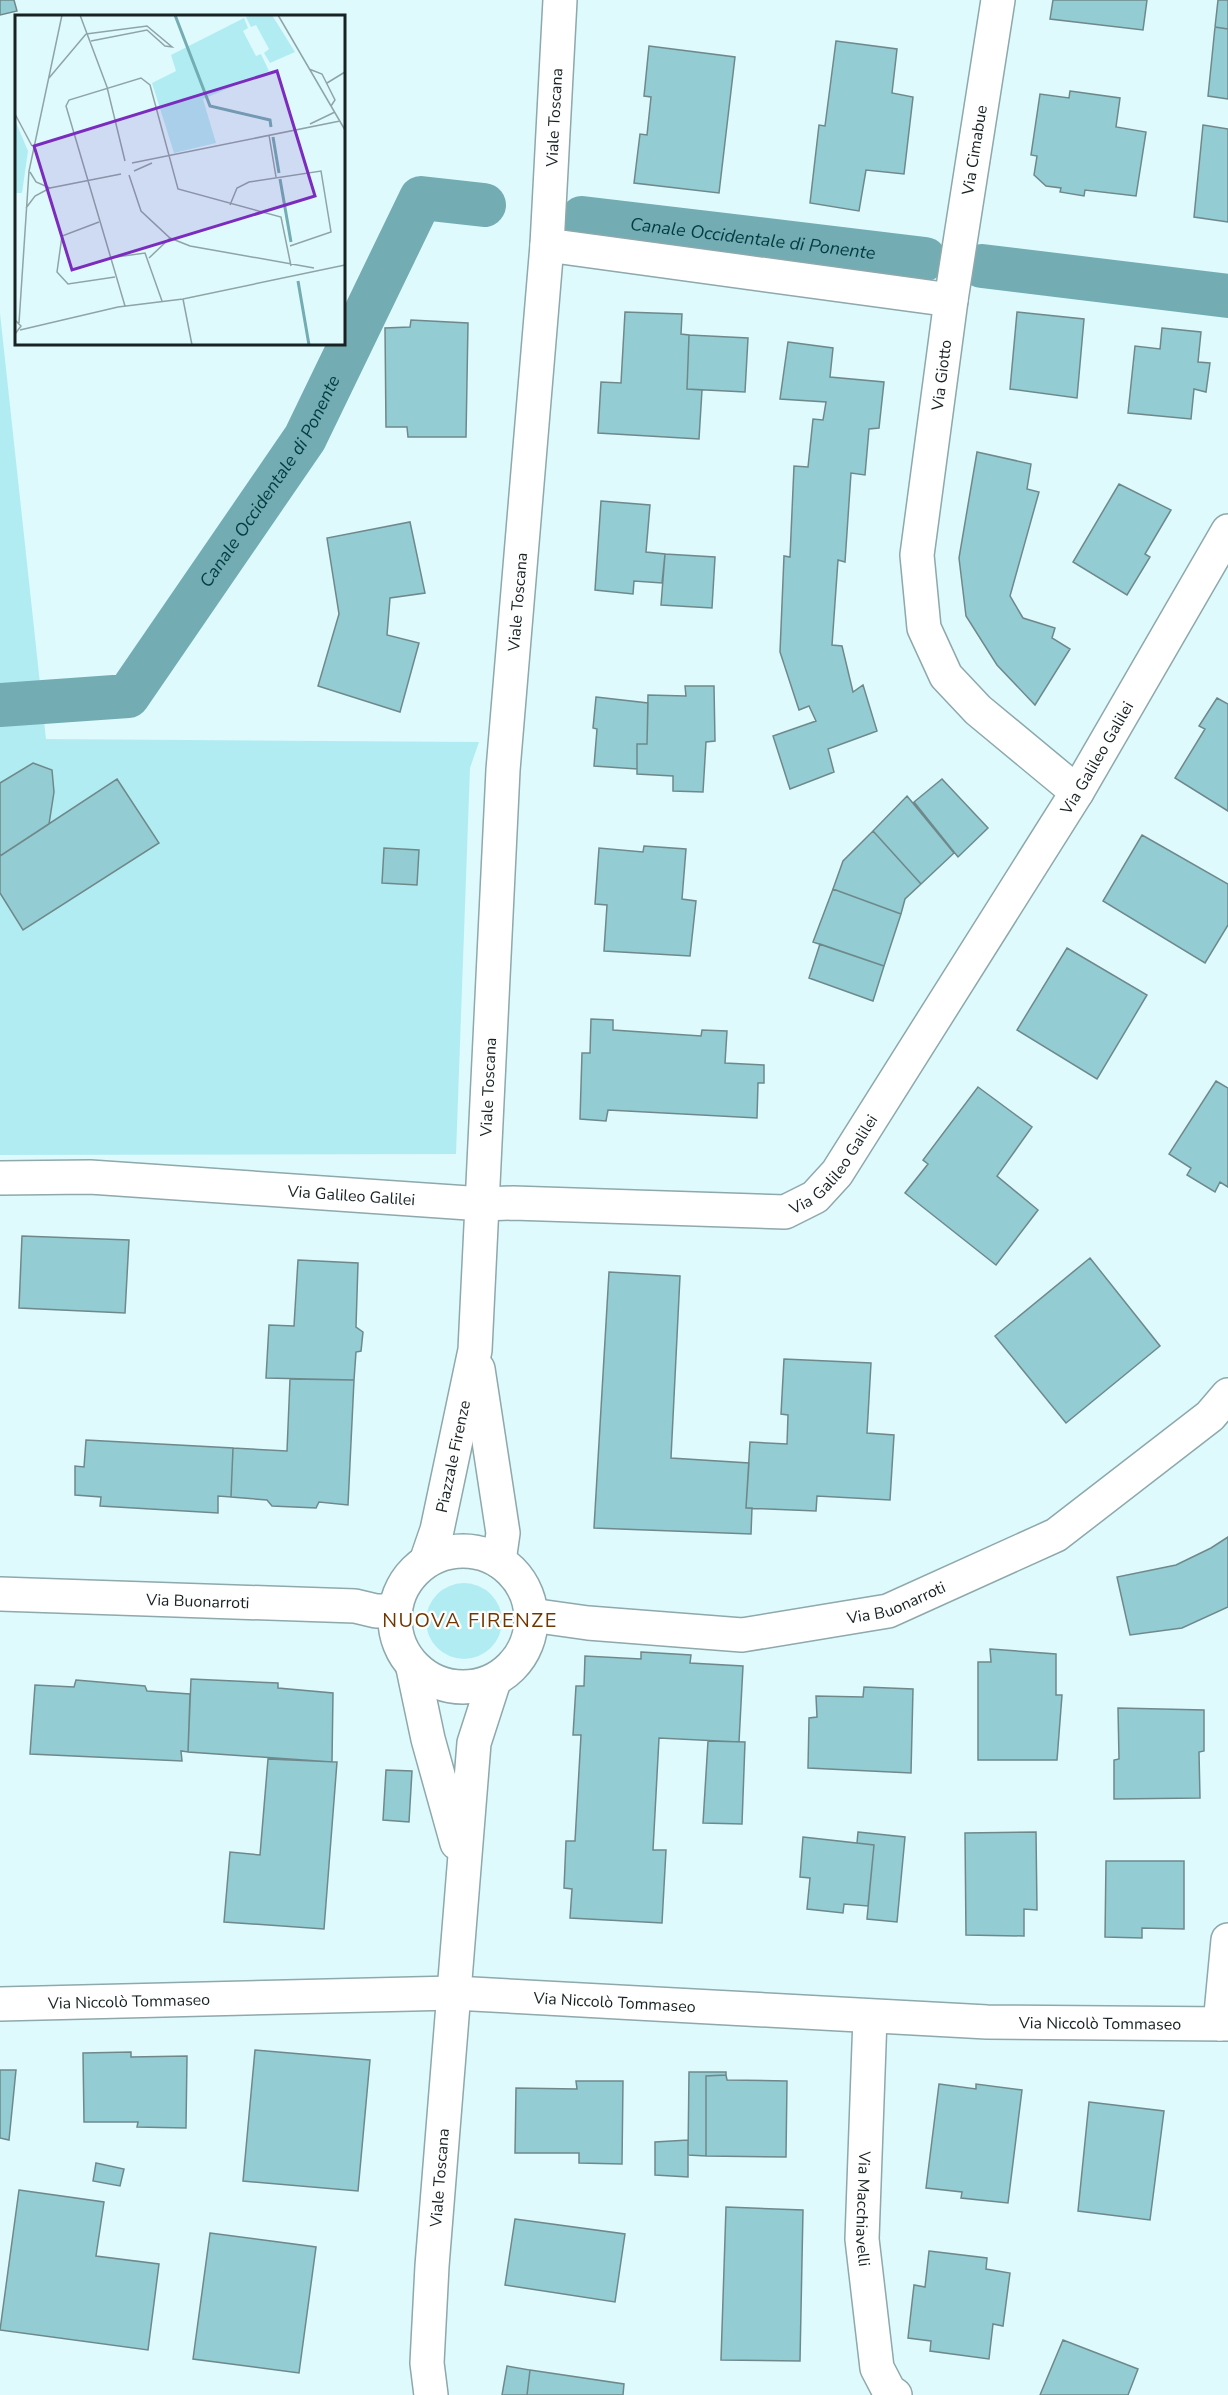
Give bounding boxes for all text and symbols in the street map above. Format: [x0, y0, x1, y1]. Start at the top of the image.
inset map [15, 15, 345, 345]
street label: Viale Toscana [541, 67, 568, 168]
street label: Via Cimabue [957, 104, 993, 198]
water label: Canale Occidentale di Ponente [629, 212, 877, 265]
street label: Via Giotto [927, 338, 957, 413]
water label: Canale Occidentale di Ponente [194, 371, 346, 592]
street label: Viale Toscana [503, 552, 533, 653]
street label: Via Galileo Galilei [1055, 698, 1139, 820]
street label: Viale Toscana [475, 1037, 502, 1138]
street label: Via Galileo Galilei [785, 1110, 883, 1220]
street label: Via Galileo Galilei [286, 1181, 416, 1211]
street label: Piazzale Firenze [431, 1398, 476, 1515]
street label: Via Buonarroti [844, 1576, 949, 1630]
street label: Via Buonarroti [145, 1589, 250, 1614]
district label: NUOVA FIRENZE [382, 1607, 558, 1634]
street label: Via Niccolò Tommaseo [532, 1987, 696, 2018]
street label: Via Niccolò Tommaseo [47, 1989, 211, 2015]
street label: Via Niccolò Tommaseo [1018, 2012, 1181, 2036]
street label: Viale Toscana [425, 2128, 455, 2229]
street label: Via Macchiavelli [850, 2150, 875, 2268]

